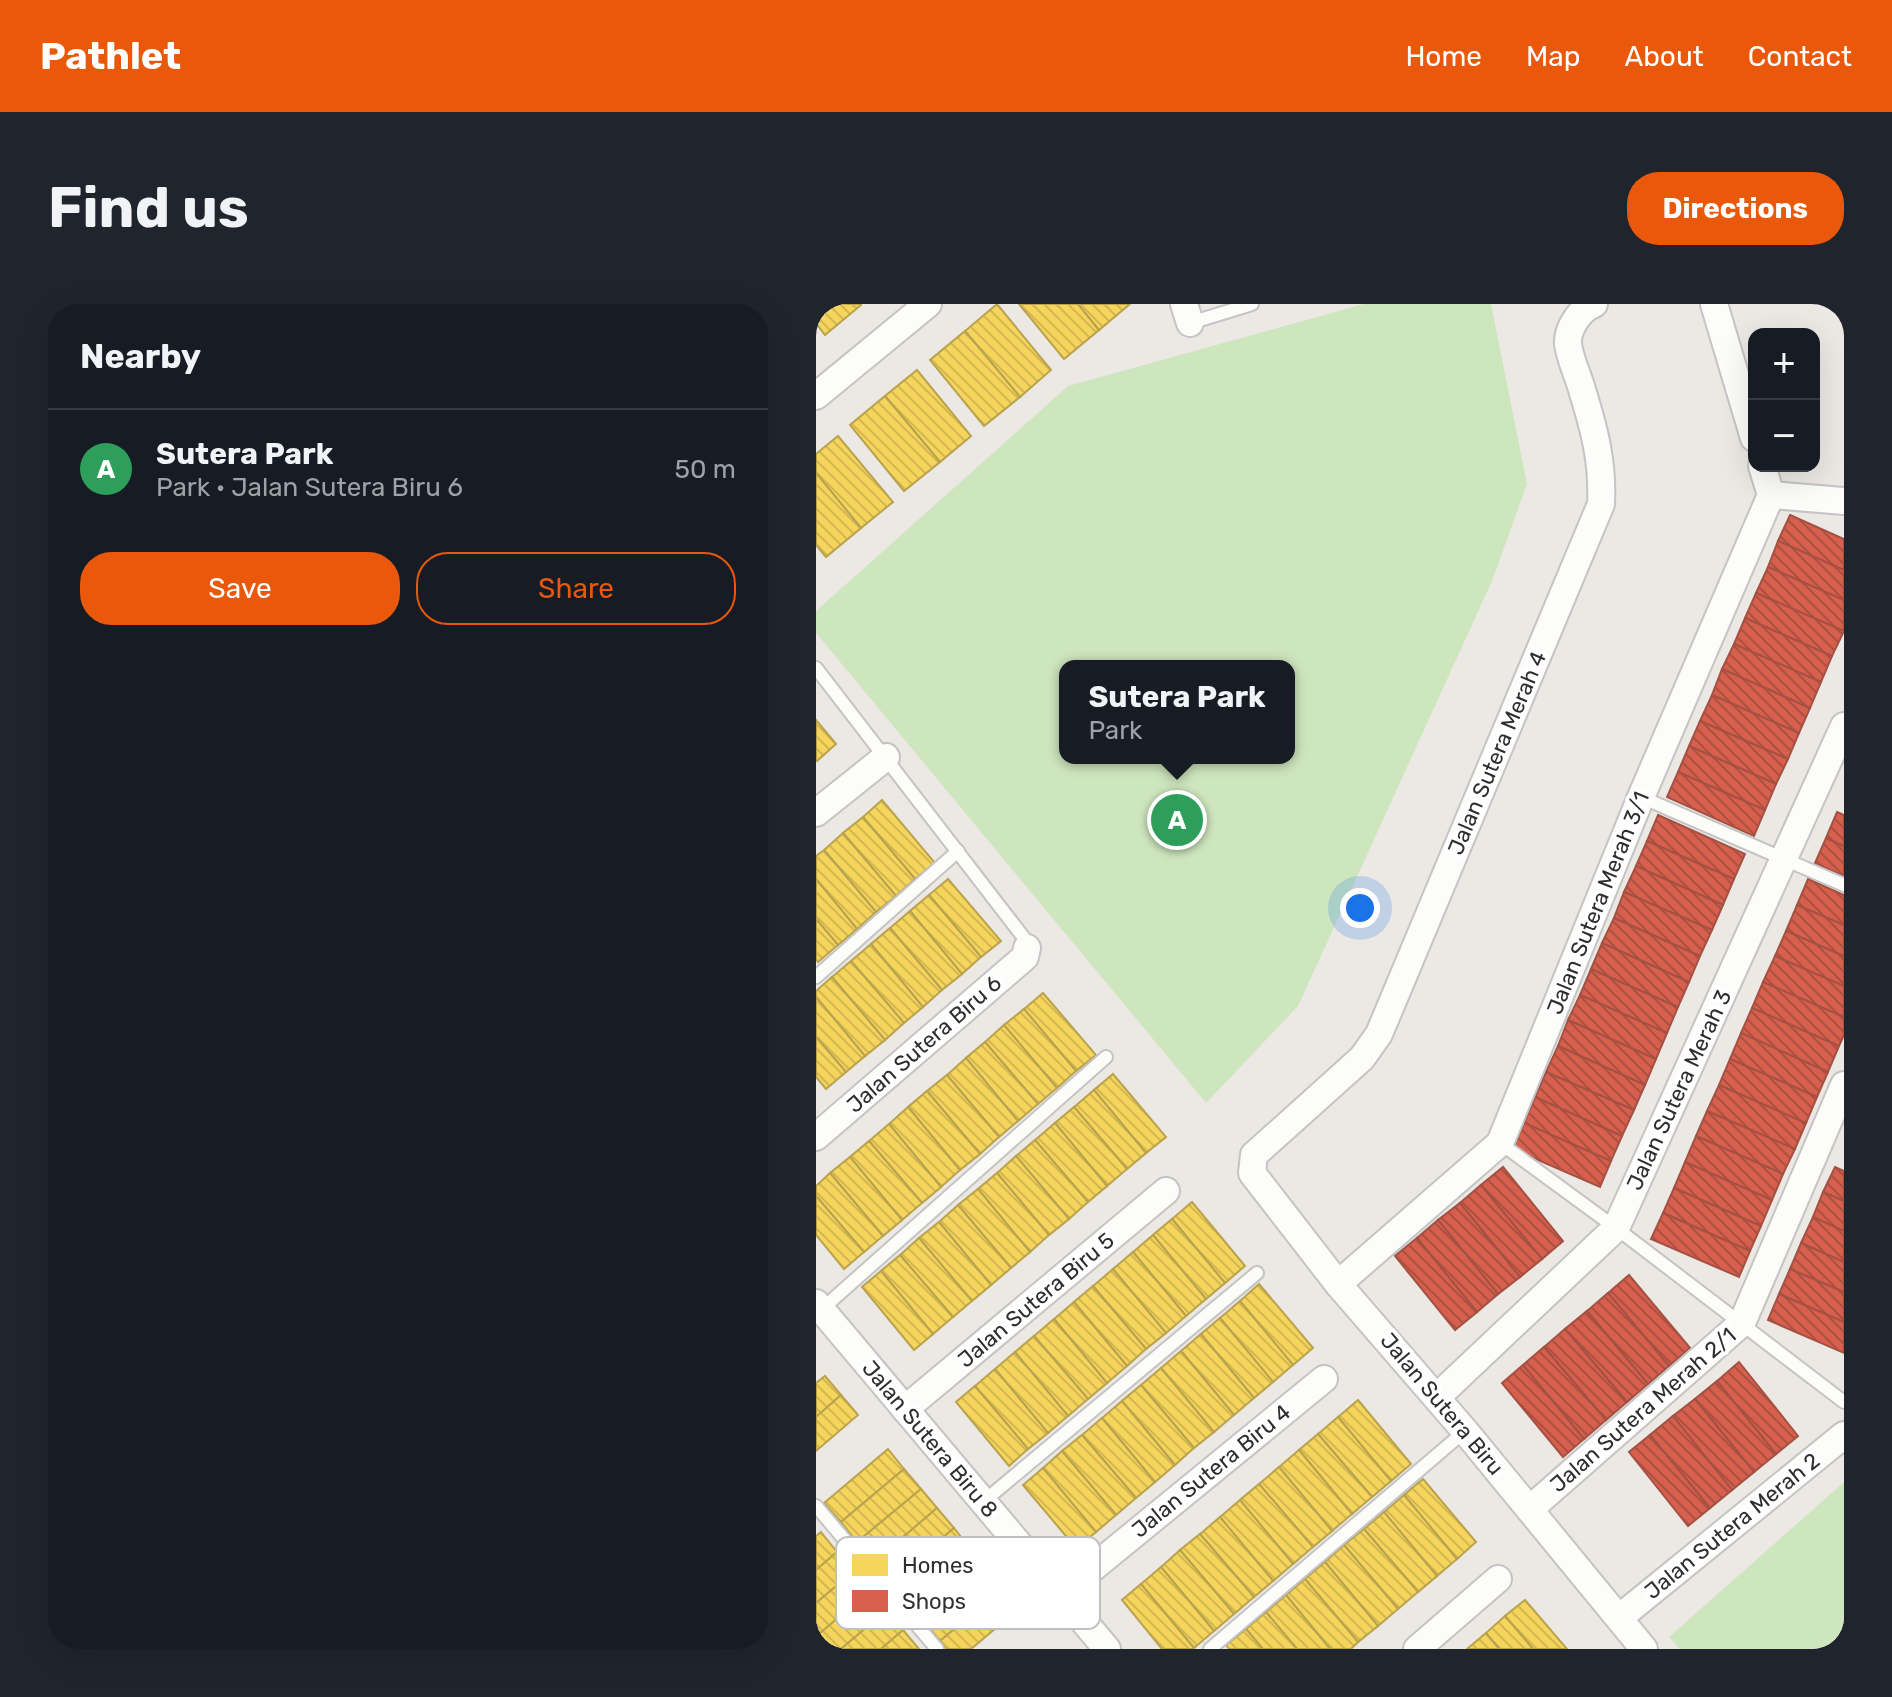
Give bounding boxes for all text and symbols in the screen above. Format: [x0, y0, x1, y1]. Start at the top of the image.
text: Pathlet [40, 33, 181, 79]
text: Home [1405, 40, 1482, 73]
text: Map [1526, 40, 1580, 73]
text: About [1624, 40, 1704, 73]
text: Contact [1748, 40, 1852, 73]
button: Directions [1627, 172, 1844, 245]
text: Find us [48, 175, 249, 241]
map controls [1748, 328, 1820, 472]
button: + [1748, 328, 1820, 400]
text: Nearby [80, 336, 201, 377]
button: − [1748, 400, 1820, 472]
text: Sutera Park [156, 436, 333, 472]
text: A [97, 454, 115, 485]
text: 50 m [675, 454, 736, 485]
text: Park · Jalan Sutera Biru 6 [156, 472, 463, 503]
button: Save [80, 552, 400, 625]
button: Share [416, 552, 736, 625]
street label: Jalan Sutera Merah 4 [1442, 647, 1552, 859]
popup [1059, 660, 1295, 764]
text: Sutera Park [1088, 679, 1266, 715]
text: Park [1088, 715, 1142, 746]
street label: Jalan Sutera Merah 3/1 [1541, 788, 1655, 1018]
pin: A [1151, 790, 1203, 850]
your location [1340, 888, 1380, 928]
street label: Jalan Sutera Biru 6 [841, 969, 1007, 1119]
street label: Jalan Sutera Merah 3 [1621, 986, 1737, 1194]
street label: Jalan Sutera Biru 5 [952, 1227, 1120, 1373]
street label: Jalan Sutera Merah 2/1 [1545, 1322, 1741, 1498]
street label: Jalan Sutera Biru [1375, 1327, 1509, 1481]
street label: Jalan Sutera Biru 8 [856, 1355, 1004, 1523]
street label: Jalan Sutera Biru 4 [1126, 1399, 1296, 1543]
street label: Jalan Sutera Merah 2 [1639, 1447, 1825, 1605]
legend [836, 1537, 1100, 1629]
text: Homes [902, 1552, 973, 1579]
text: Shops [902, 1588, 966, 1615]

